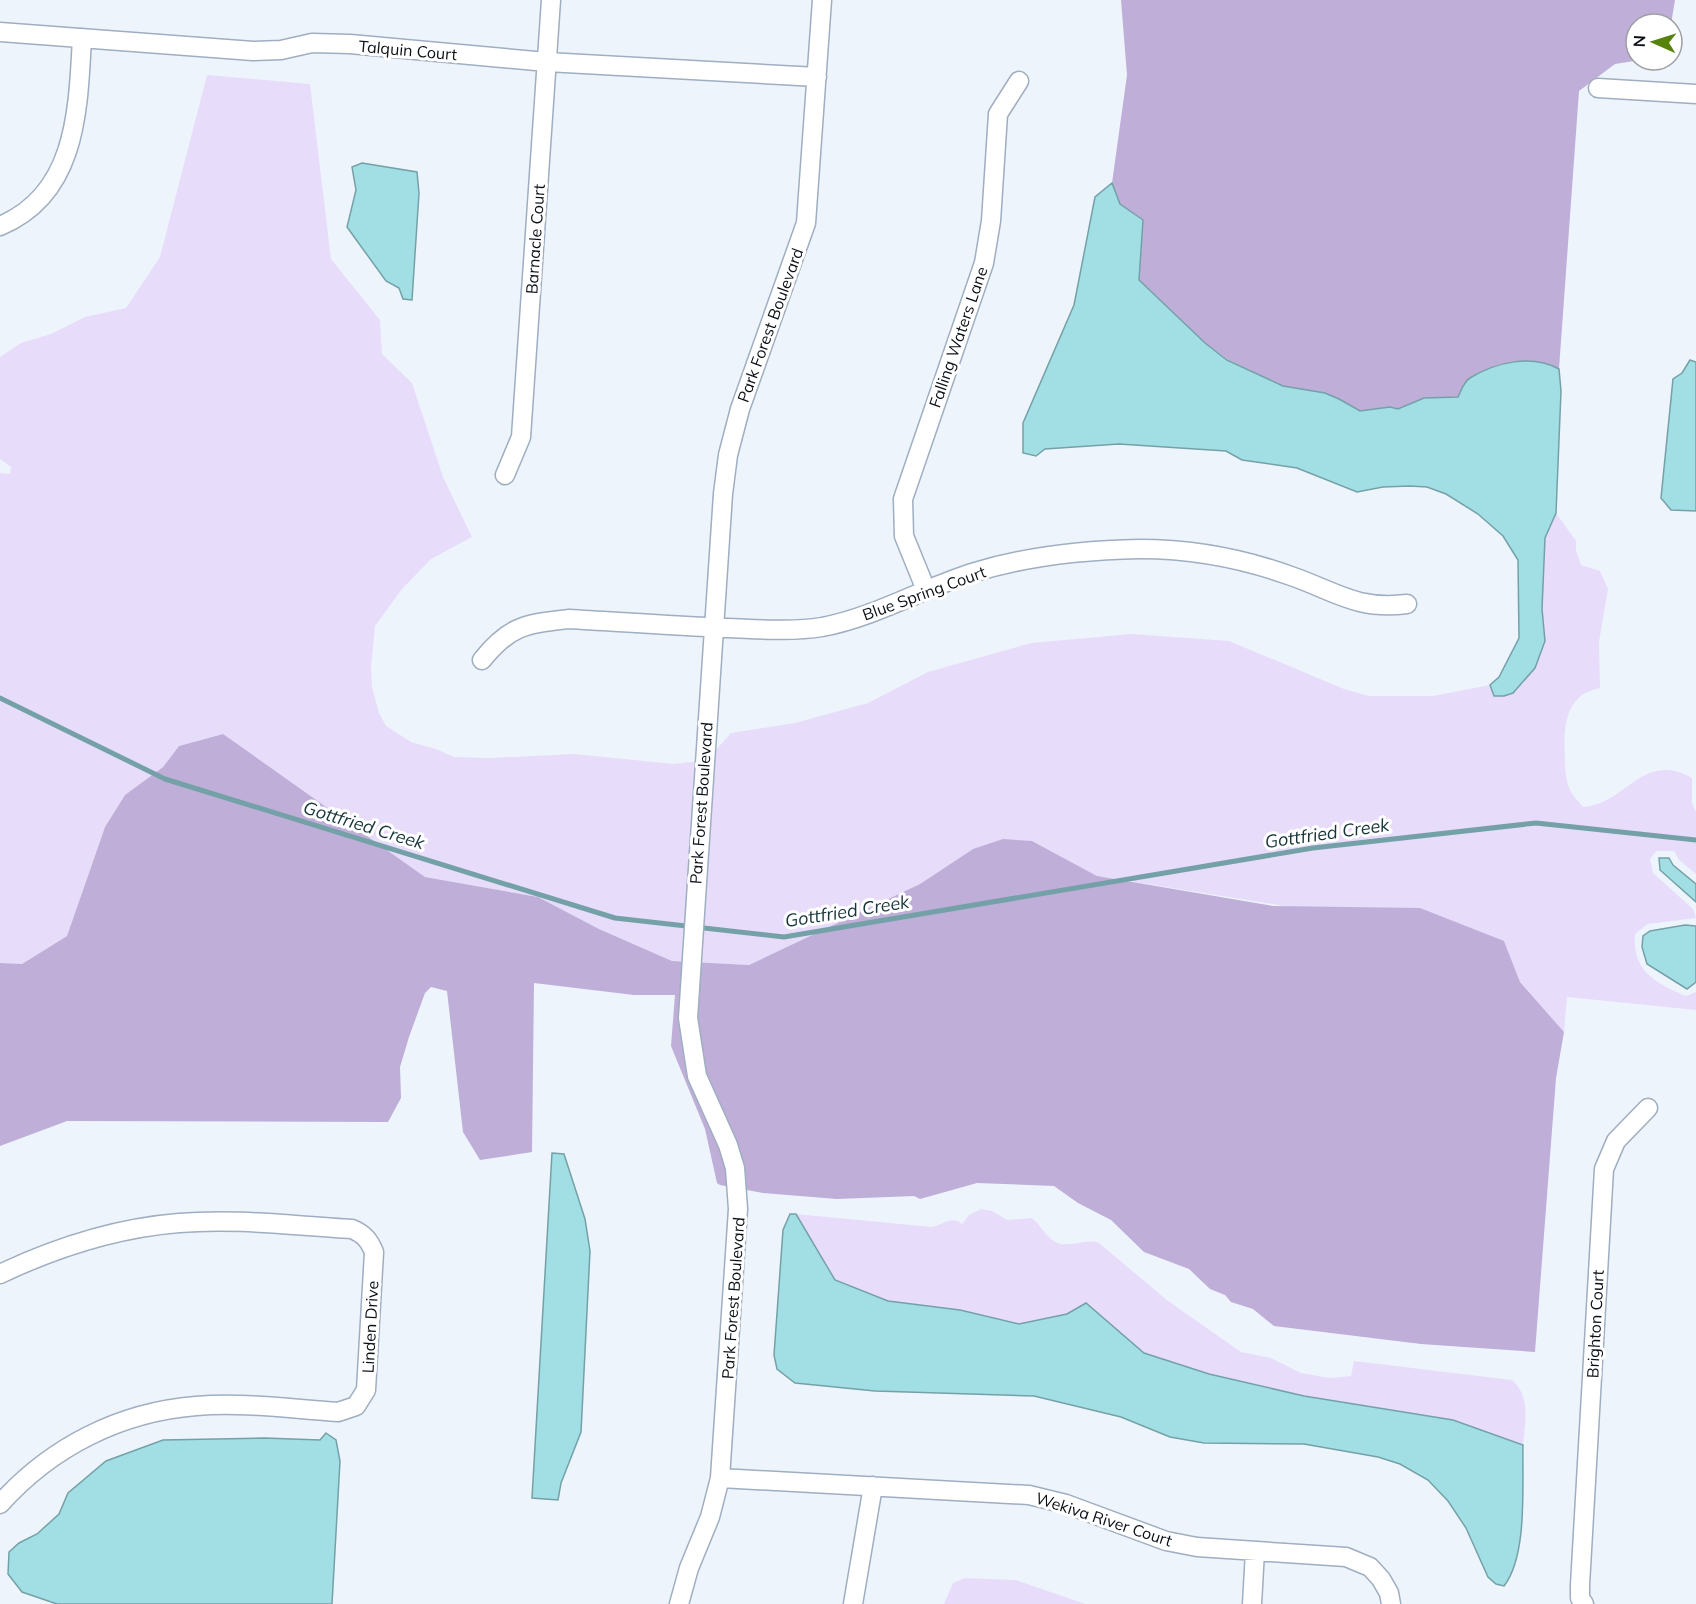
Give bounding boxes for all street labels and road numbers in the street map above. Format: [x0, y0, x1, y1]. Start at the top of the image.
street label: Talquin Court [358, 36, 458, 64]
street label: Barnacle Court [521, 183, 549, 295]
street label: Park Forest Boulevard [733, 245, 807, 405]
street label: Falling Waters Lane [924, 264, 992, 410]
street label: Blue Spring Court [860, 561, 989, 625]
street label: Park Forest Boulevard [685, 721, 717, 885]
street label: Park Forest Boulevard [717, 1216, 749, 1380]
street label: Brighton Court [1582, 1269, 1608, 1379]
street label: Linden Drive [358, 1280, 382, 1374]
street label: Wekiva River Court [1033, 1488, 1175, 1551]

